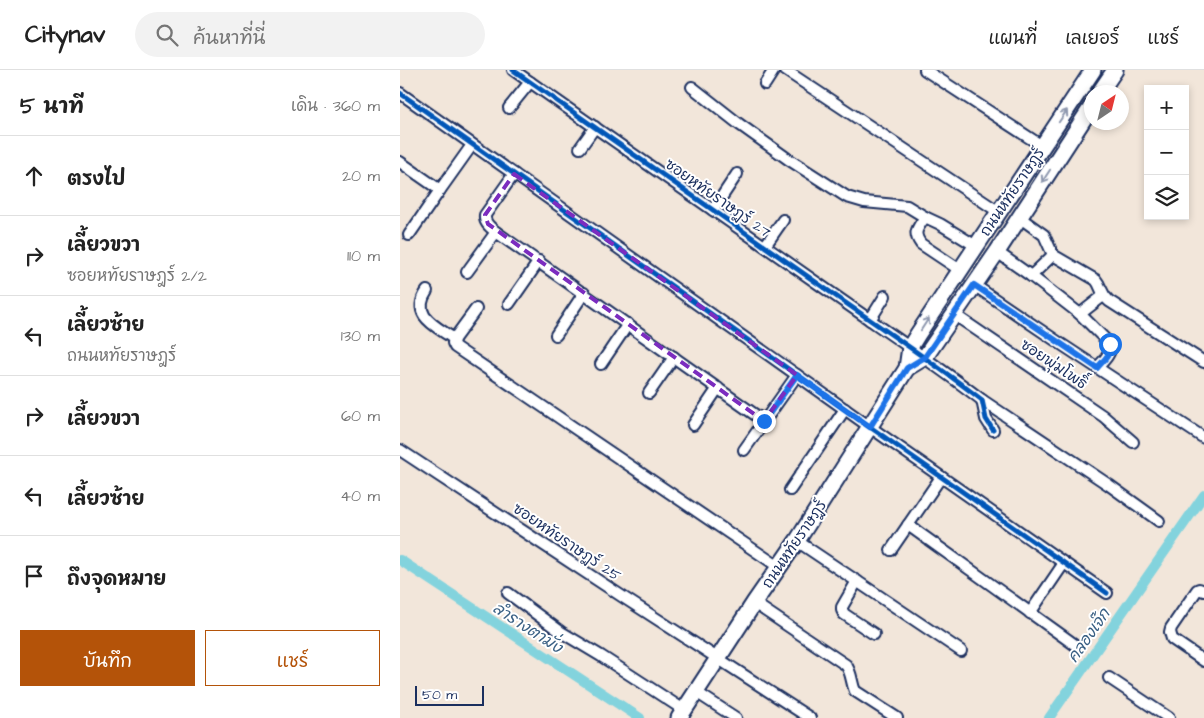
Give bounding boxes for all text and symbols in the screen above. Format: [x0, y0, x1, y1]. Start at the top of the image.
search box [135, 12, 485, 57]
text: Citynav [25, 18, 105, 52]
icon: search [153, 21, 181, 49]
text: ค้นหาที่นี่ [193, 25, 265, 52]
text: แผนที่ [989, 26, 1037, 51]
text: เลเยอร์ [1065, 26, 1119, 51]
text: แชร์ [1147, 26, 1179, 51]
north arrow [1084, 85, 1129, 130]
map controls [1144, 85, 1189, 220]
button: + [1144, 85, 1189, 130]
text: 5 นาที [20, 92, 84, 121]
text: เดิน · 360 m [291, 95, 380, 117]
one-way arrow [1058, 109, 1068, 123]
button: − [1144, 130, 1189, 175]
street label: ถนนหทัยราษฎร์ [975, 144, 1050, 241]
street label: ซอยหทัยราษฎร์ 27 [661, 154, 775, 243]
icon: ahead [20, 162, 48, 190]
text: 20 m [342, 165, 380, 187]
text: ตรงไป [67, 166, 125, 193]
one-way arrow [1041, 169, 1051, 183]
button: layers [1144, 175, 1189, 220]
text: เลี้ยวขวา [67, 232, 140, 259]
icon: right [20, 242, 48, 270]
text: 110 m [347, 245, 380, 267]
text: ซอยหทัยราษฎร์ 2/2 [67, 265, 207, 287]
text: เลี้ยวซ้าย [67, 312, 144, 339]
one-way arrow [919, 317, 930, 331]
icon: left [20, 322, 48, 350]
text: 130 m [341, 325, 380, 347]
street label: ซอยพุ่มโพธิ์ [1016, 331, 1094, 395]
route start [1099, 333, 1122, 356]
text: ถนนหทัยราษฎร์ [67, 345, 176, 367]
icon: right [20, 402, 48, 430]
text: 60 m [341, 405, 380, 427]
text: เลี้ยวขวา [67, 406, 140, 433]
route end [753, 410, 776, 433]
icon: left [20, 482, 48, 510]
text: 40 m [340, 485, 380, 507]
text: เลี้ยวซ้าย [67, 486, 144, 513]
street label: ถนนหทัยราษฎร์ [757, 496, 832, 593]
street label: ซอยหทัยราษฎร์ 25 [508, 498, 625, 587]
icon: arrive [20, 562, 48, 590]
text: ถึงจุดหมาย [67, 566, 166, 593]
water label: ลำรางตามั่ง [488, 594, 570, 660]
water label: คลองเจ๊ก [1062, 604, 1116, 667]
button: บันทึก [20, 630, 195, 686]
button: แชร์ [205, 630, 380, 686]
scale bar [415, 683, 484, 706]
text: 50 m [422, 685, 457, 705]

